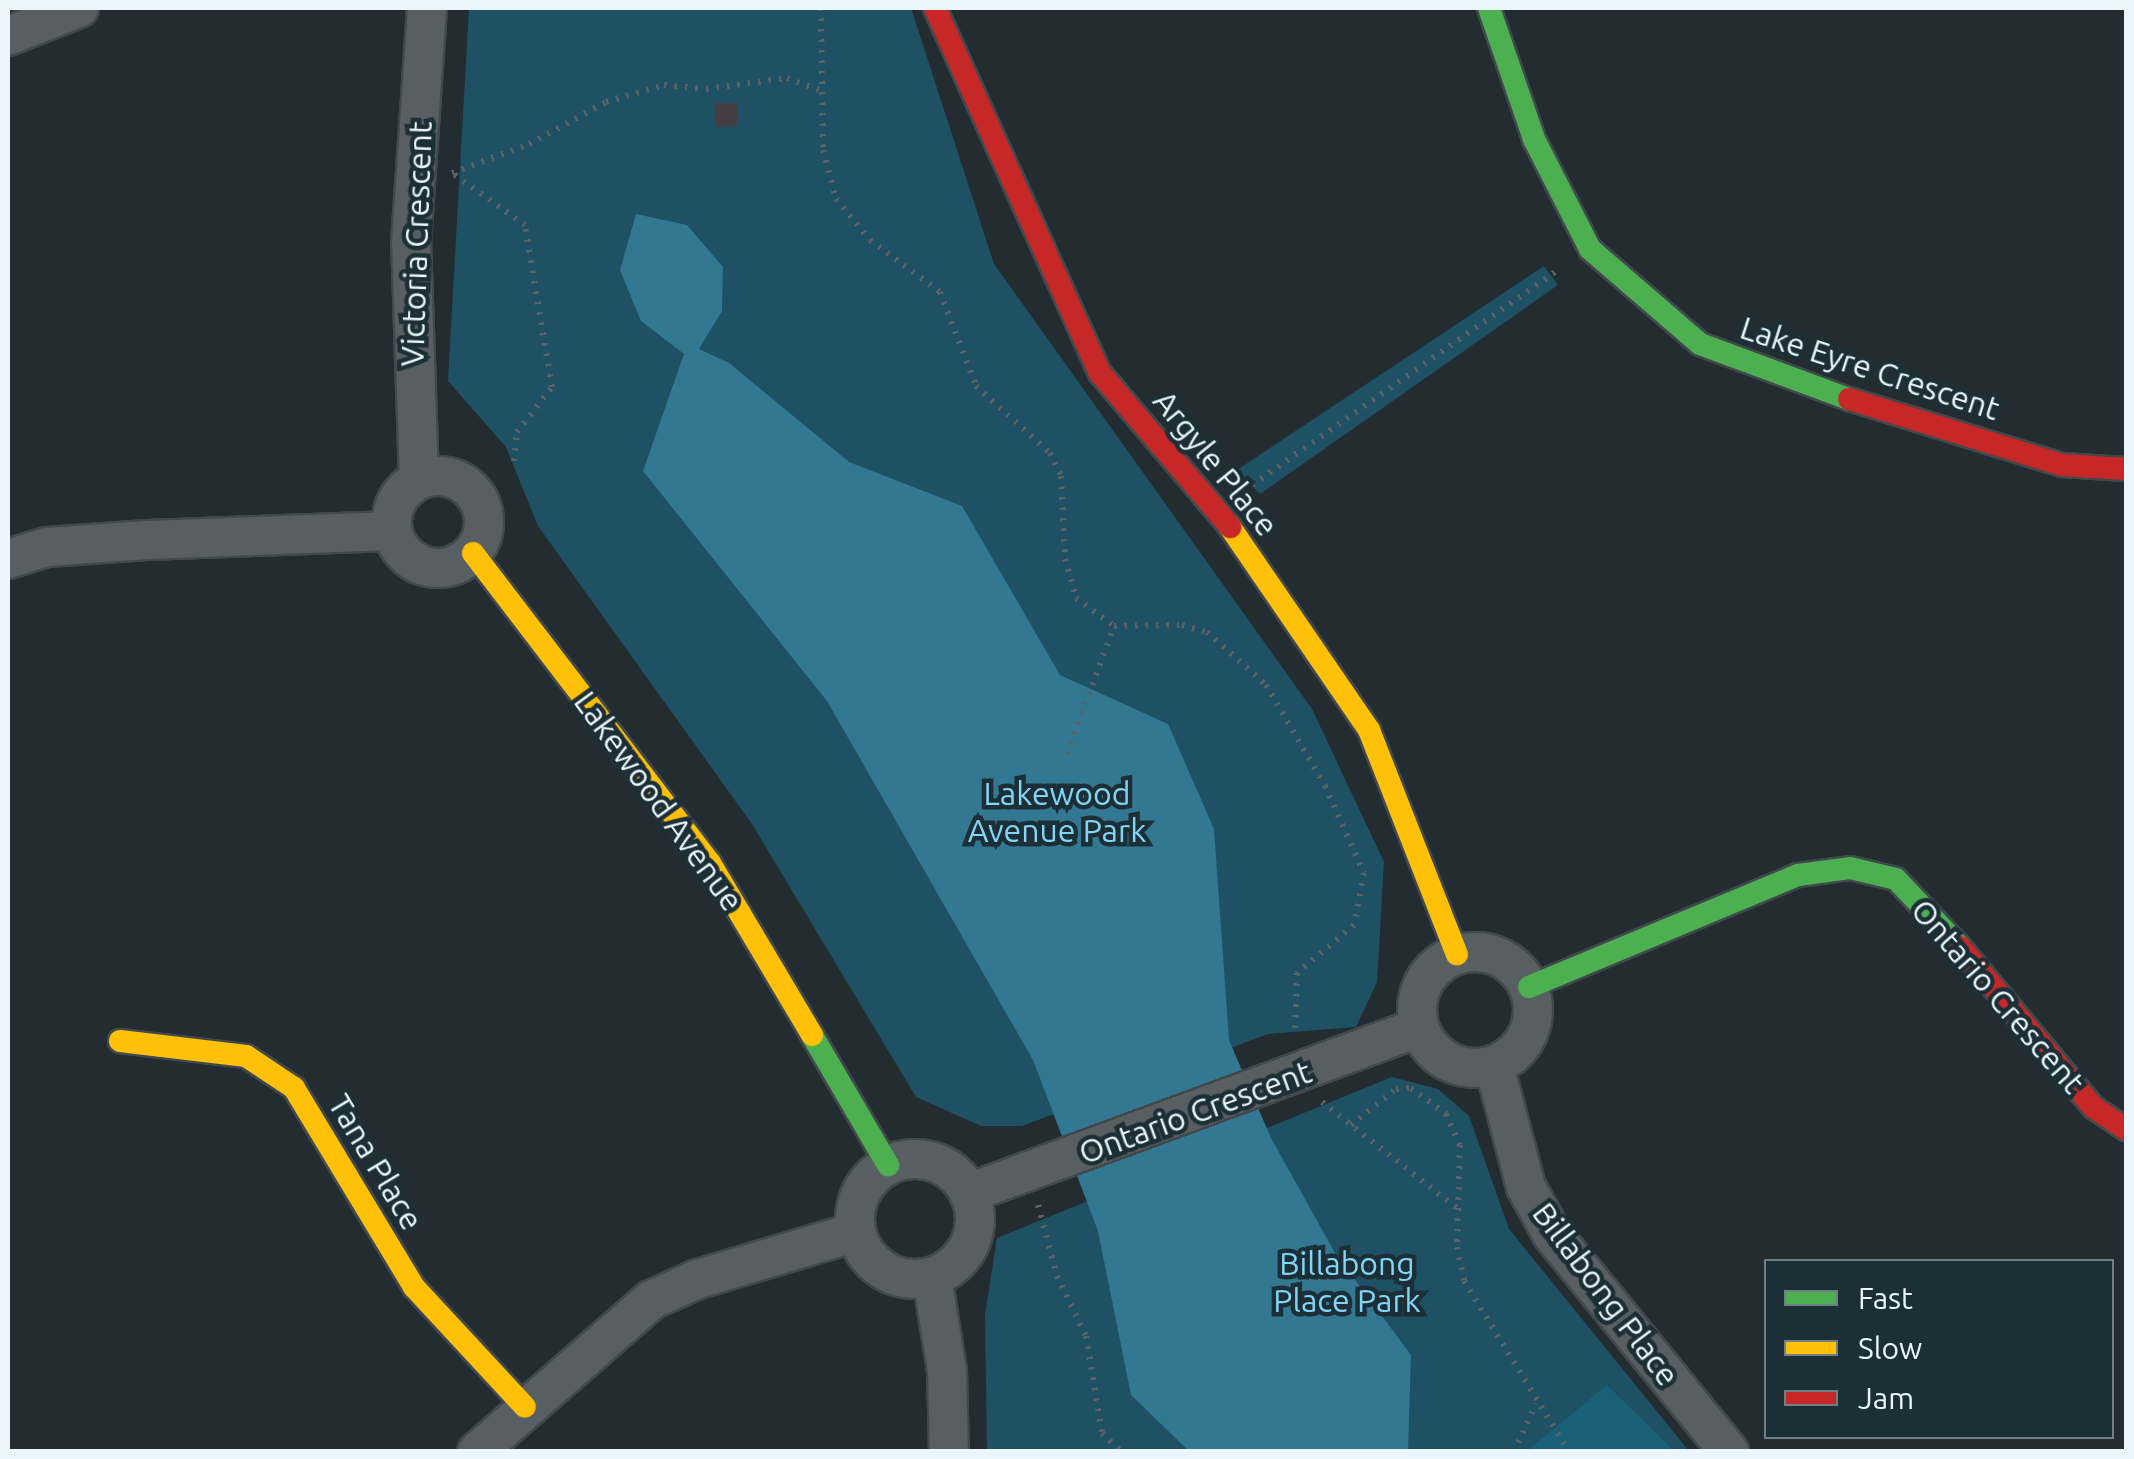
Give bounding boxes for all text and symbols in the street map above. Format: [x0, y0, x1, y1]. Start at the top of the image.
street label: Victoria Crescent [393, 121, 439, 367]
street label: Lake Eyre Crescent [1736, 308, 2004, 428]
street label: Argyle Place [1146, 382, 1286, 544]
street label: Lakewood Avenue [566, 684, 752, 918]
park label: Lakewood Avenue Park [968, 775, 1146, 850]
street label: Ontario Crescent [1903, 891, 2093, 1101]
street label: Ontario Crescent [1074, 1052, 1316, 1172]
street label: Tana Place [321, 1087, 431, 1237]
street label: Billabong Place [1525, 1195, 1687, 1393]
park label: Billabong Place Park [1273, 1245, 1421, 1320]
legend [1764, 1259, 2114, 1439]
text: Fast [1858, 1281, 1913, 1315]
text: Slow [1858, 1331, 1922, 1365]
text: Jam [1858, 1381, 1914, 1415]

